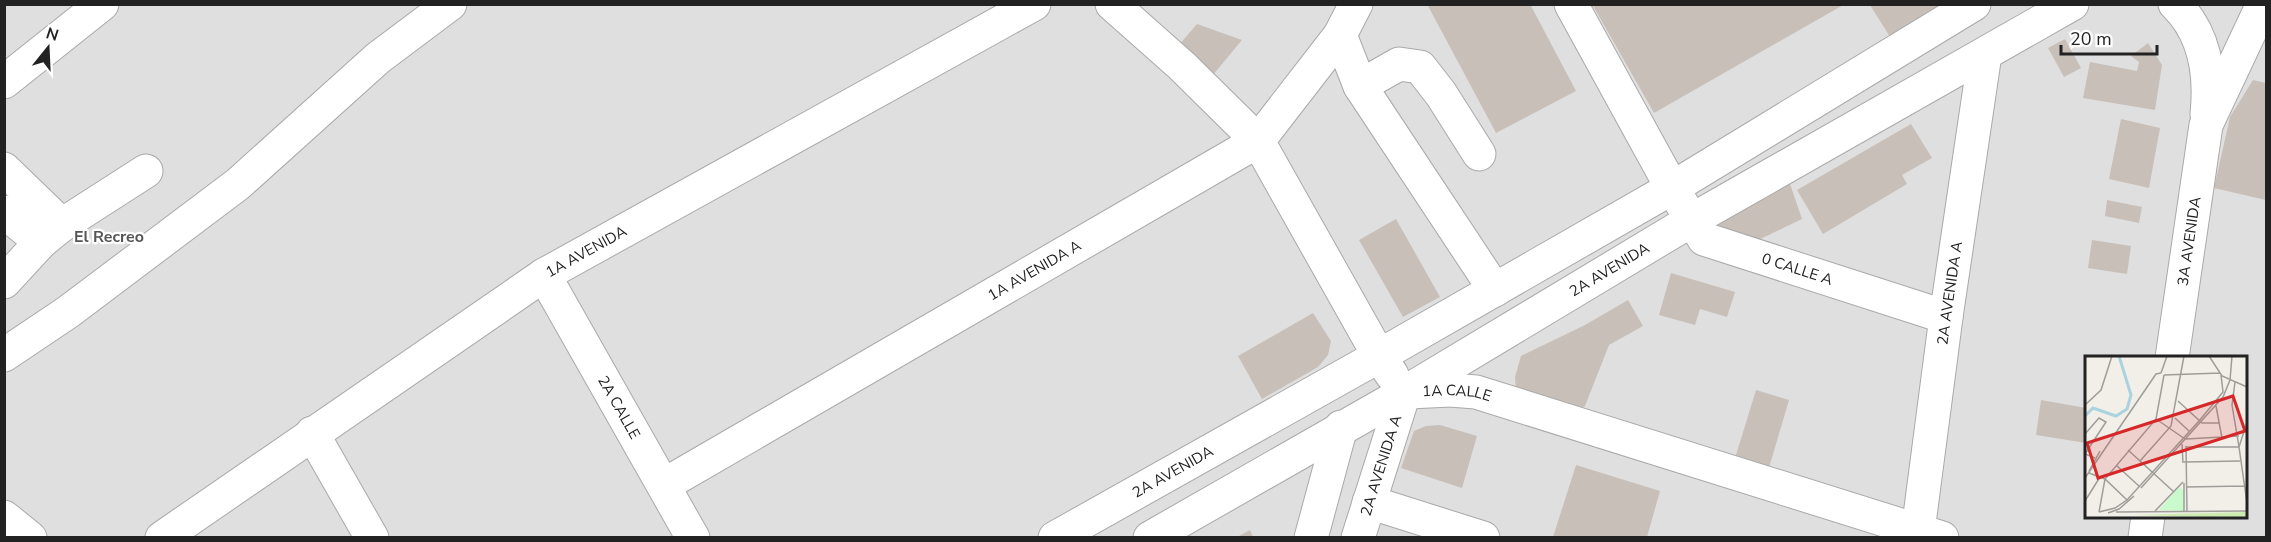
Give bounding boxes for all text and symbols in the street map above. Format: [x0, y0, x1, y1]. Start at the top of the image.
north arrow [18, 18, 78, 78]
scale bar [2061, 18, 2157, 56]
text: N [43, 22, 61, 47]
text: 20 m [2070, 27, 2112, 51]
street label: 3A AVENIDA [2173, 195, 2205, 287]
street label: 1A AVENIDA [542, 221, 630, 282]
district label: El Recreo [74, 226, 144, 248]
street label: 1A AVENIDA A [984, 236, 1085, 305]
street label: 2A AVENIDA [1566, 238, 1653, 301]
street label: 2A AVENIDA A [1932, 240, 1967, 346]
street label: 0 CALLE A [1759, 248, 1835, 290]
inset map [2085, 356, 2247, 518]
street label: 2A CALLE [593, 372, 645, 442]
street label: 1A CALLE [1422, 380, 1494, 406]
street label: 2A AVENIDA A [1356, 413, 1406, 518]
street label: 2A AVENIDA [1129, 441, 1217, 503]

